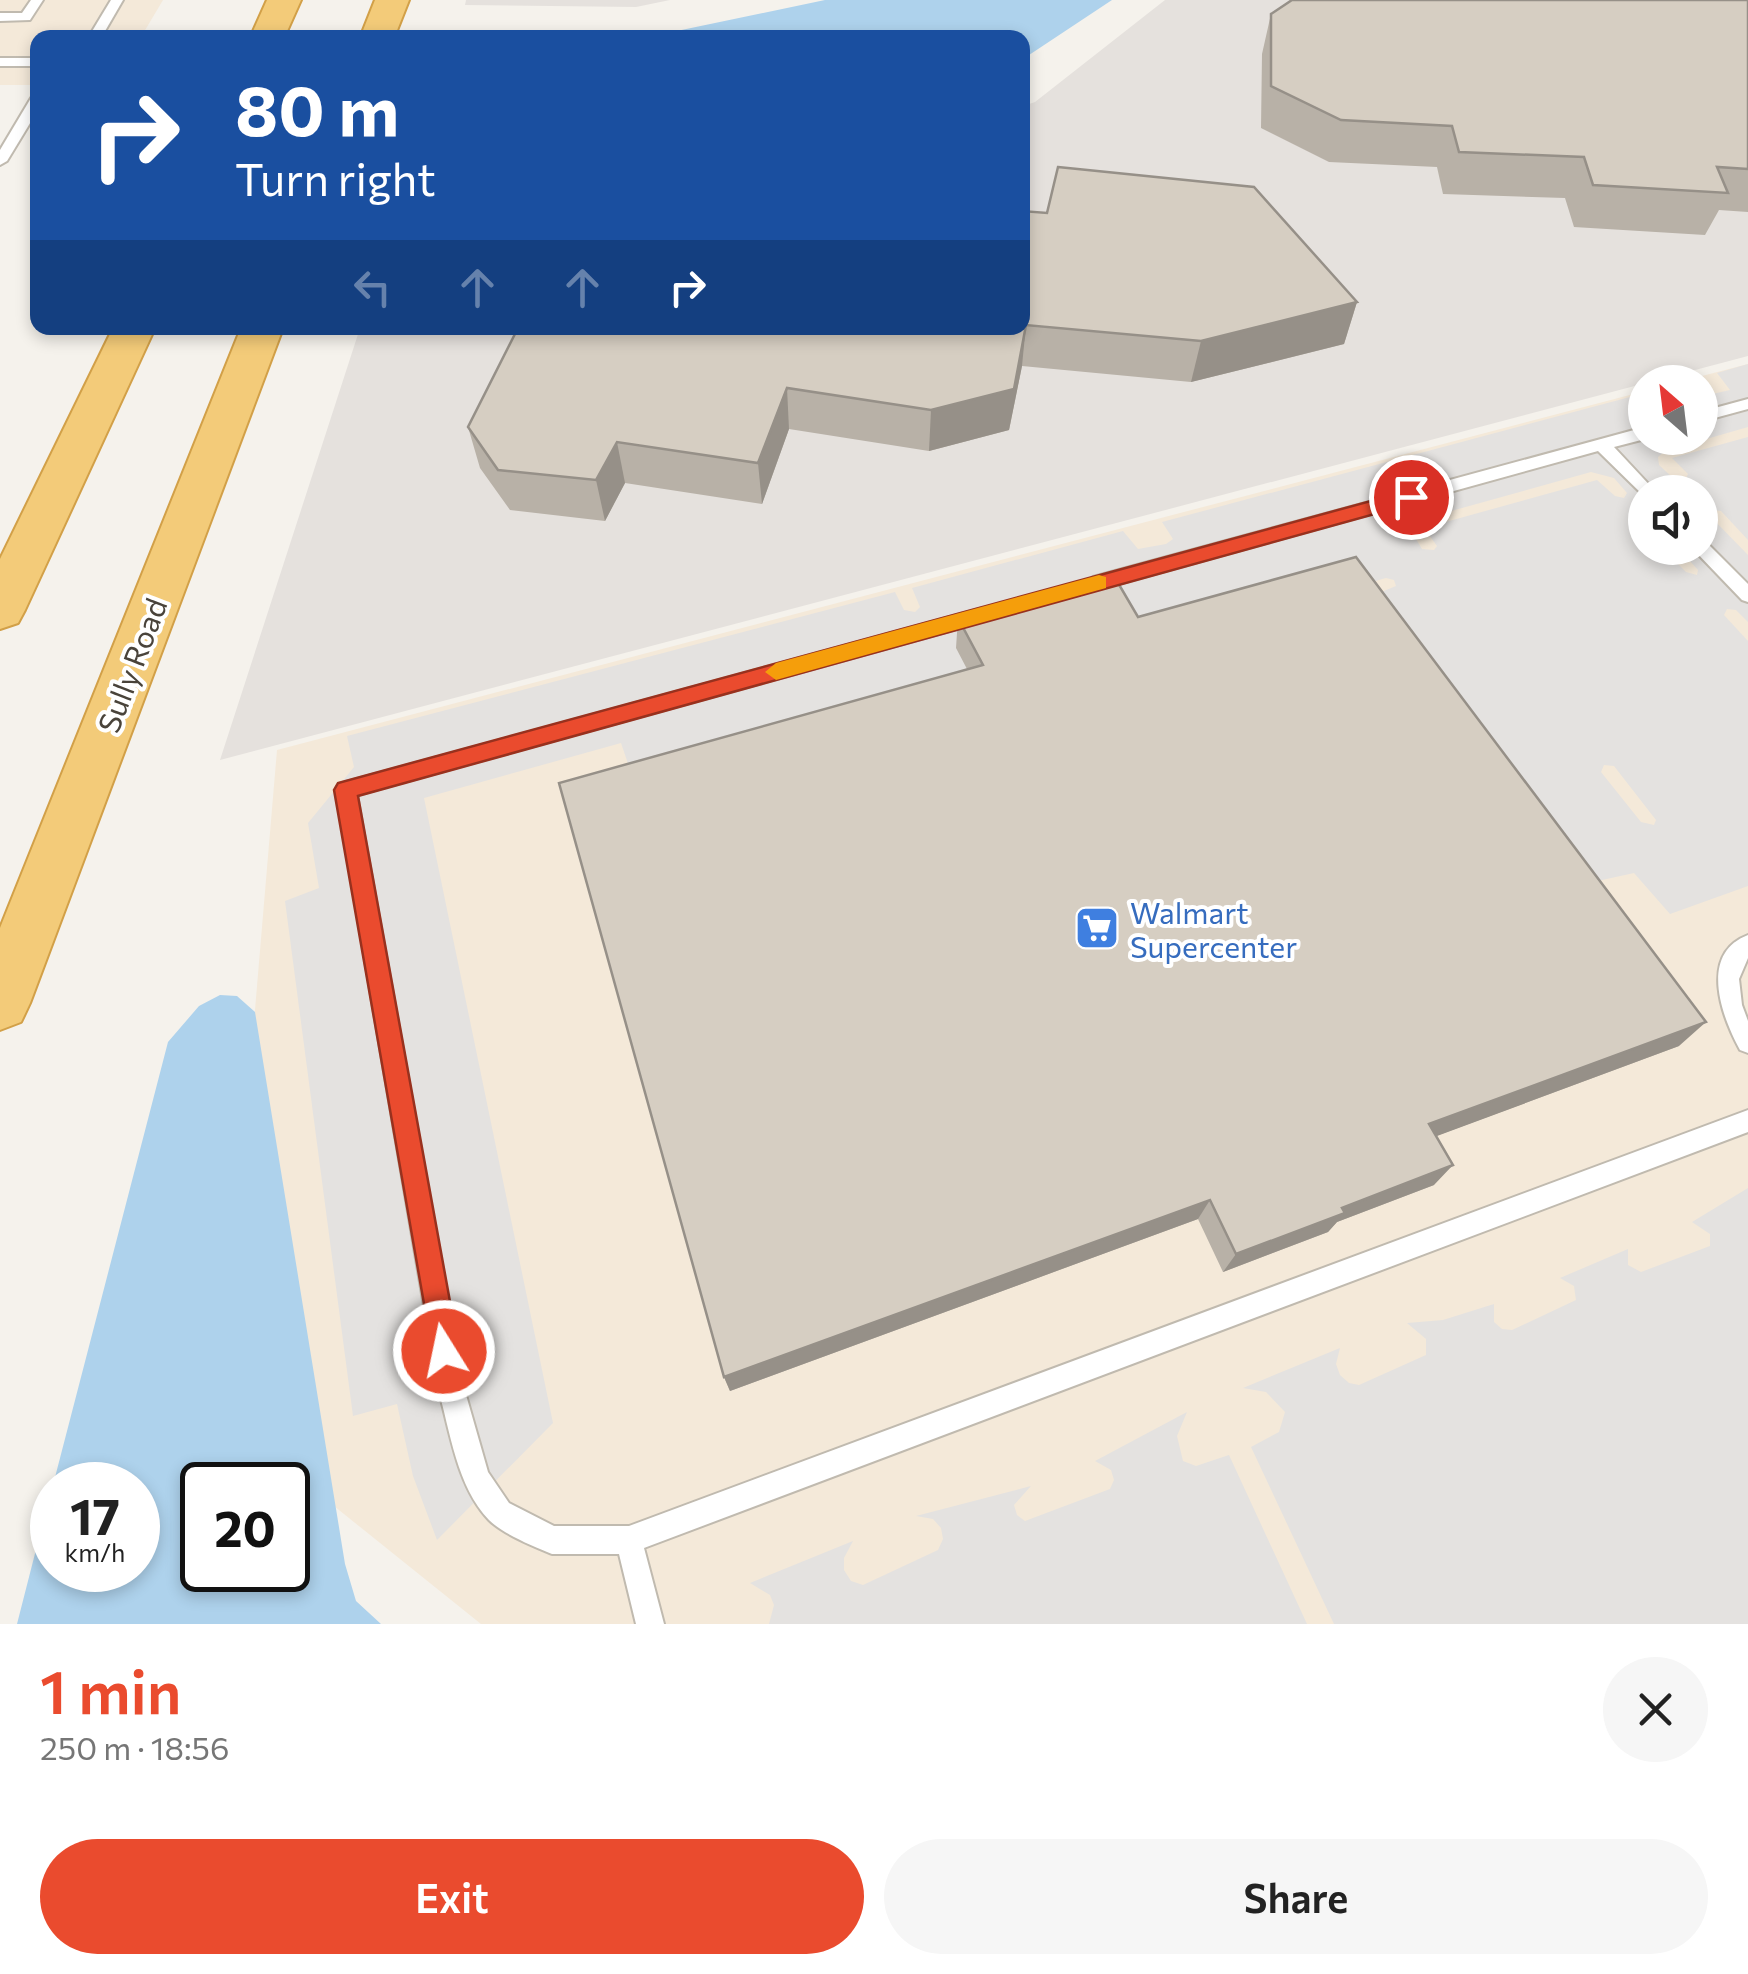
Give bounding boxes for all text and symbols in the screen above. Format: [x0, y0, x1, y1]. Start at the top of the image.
text: 80 m [235, 65, 399, 150]
icon: right [70, 70, 200, 200]
text: Turn right [235, 150, 436, 205]
icon: left [345, 260, 400, 315]
icon: ahead [450, 260, 505, 315]
icon: ahead [555, 260, 610, 315]
icon: right [660, 260, 715, 315]
north arrow [1628, 365, 1718, 455]
map controls [1628, 365, 1718, 565]
pin [1369, 455, 1454, 540]
icon: arrive [1384, 470, 1439, 525]
button: sound [1628, 475, 1718, 565]
street label: Sully Road [88, 593, 174, 737]
place label: Walmart Supercenter [1130, 893, 1297, 964]
supermarket icon: Walmart Supercenter [1074, 905, 1120, 951]
position arrow [392, 1299, 496, 1403]
speed limit sign: 20 [180, 1462, 310, 1592]
text: 17 [70, 1484, 120, 1545]
text: km/h [65, 1537, 125, 1567]
text: 1 min [40, 1653, 181, 1726]
button: close [1603, 1657, 1708, 1762]
text: 250 m · 18:56 [40, 1727, 229, 1767]
button: Exit [40, 1839, 864, 1954]
button: Share [884, 1839, 1708, 1954]

